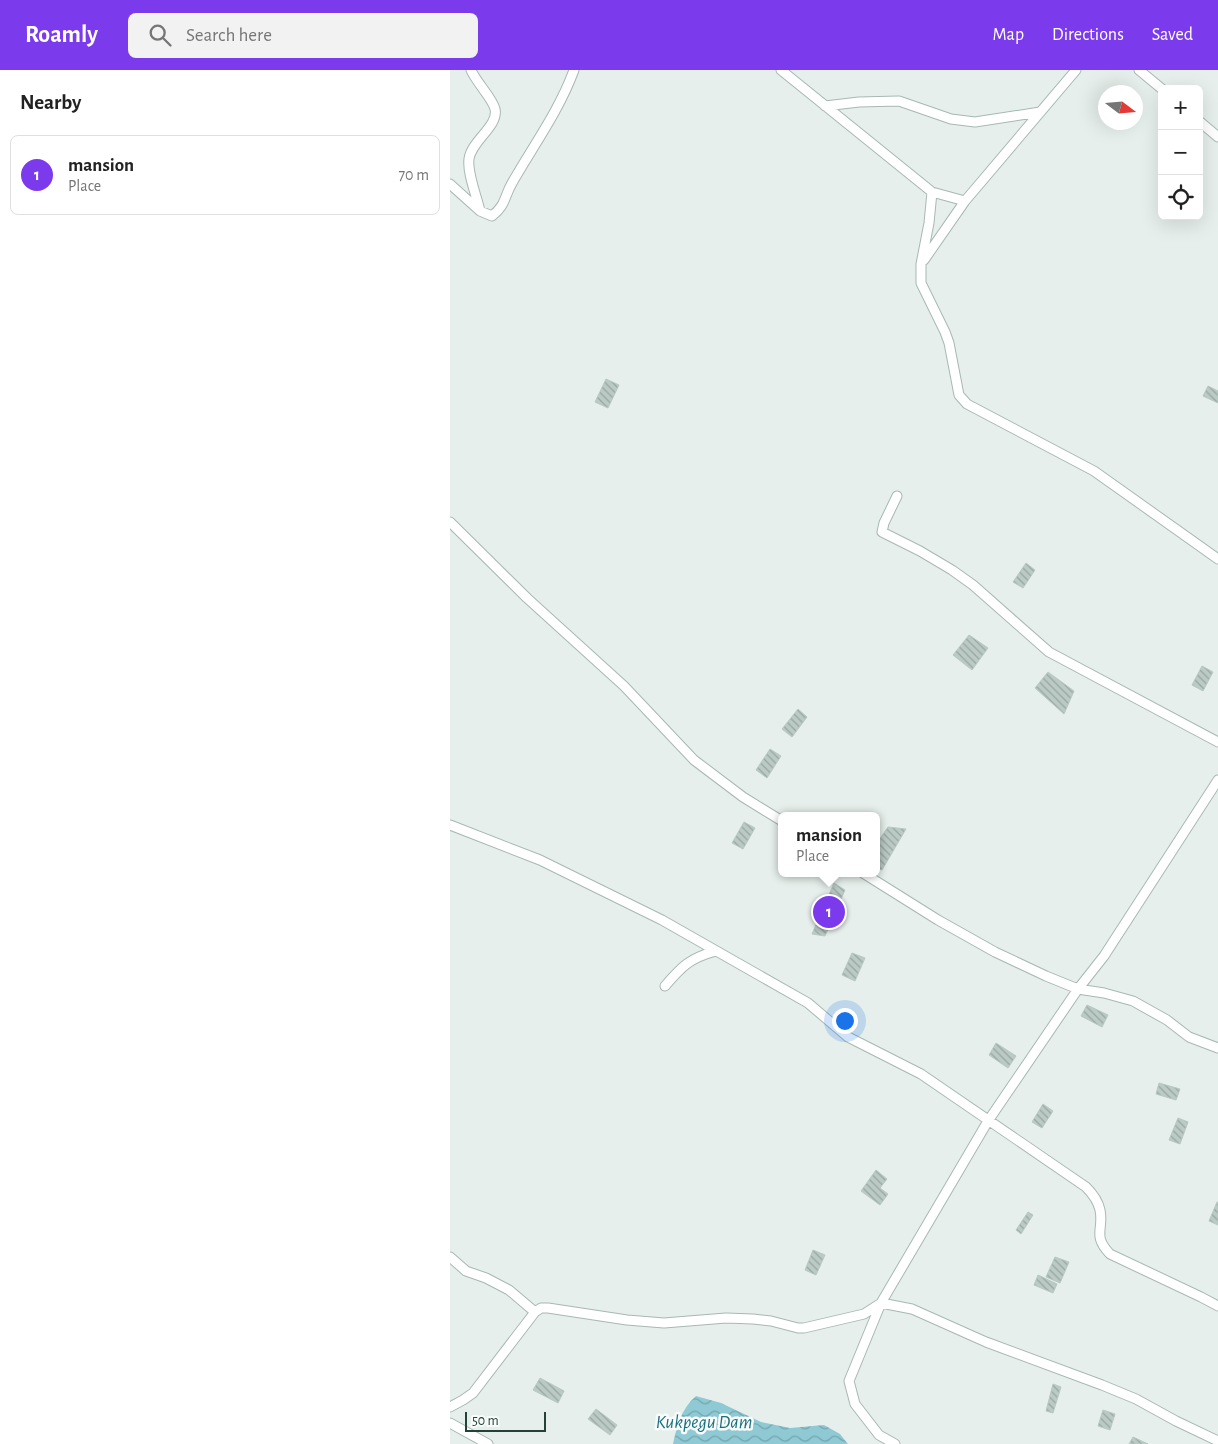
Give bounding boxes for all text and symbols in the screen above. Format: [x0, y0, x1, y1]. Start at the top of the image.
search box [128, 13, 478, 58]
icon: search [146, 21, 174, 49]
text: Roamly [25, 23, 98, 47]
text: Search here [186, 26, 272, 45]
text: Map [993, 26, 1024, 44]
text: Directions [1052, 26, 1124, 44]
text: Saved [1152, 26, 1193, 44]
north arrow [1098, 85, 1143, 130]
map controls [1158, 85, 1203, 220]
button: + [1158, 85, 1203, 130]
text: Nearby [20, 92, 81, 113]
button: − [1158, 130, 1203, 175]
text: mansion [68, 156, 134, 175]
text: 1 [34, 167, 40, 183]
text: 70 m [398, 167, 429, 183]
button: locate [1158, 175, 1203, 220]
text: Place [68, 178, 101, 194]
popup [778, 812, 880, 877]
text: mansion [796, 826, 862, 845]
text: Place [796, 848, 829, 864]
pin: 1 [813, 893, 845, 931]
your location [832, 1008, 858, 1034]
scale bar [465, 1409, 546, 1432]
water label: Kukpegu Dam [656, 1413, 752, 1432]
text: 50 m [472, 1414, 499, 1428]

